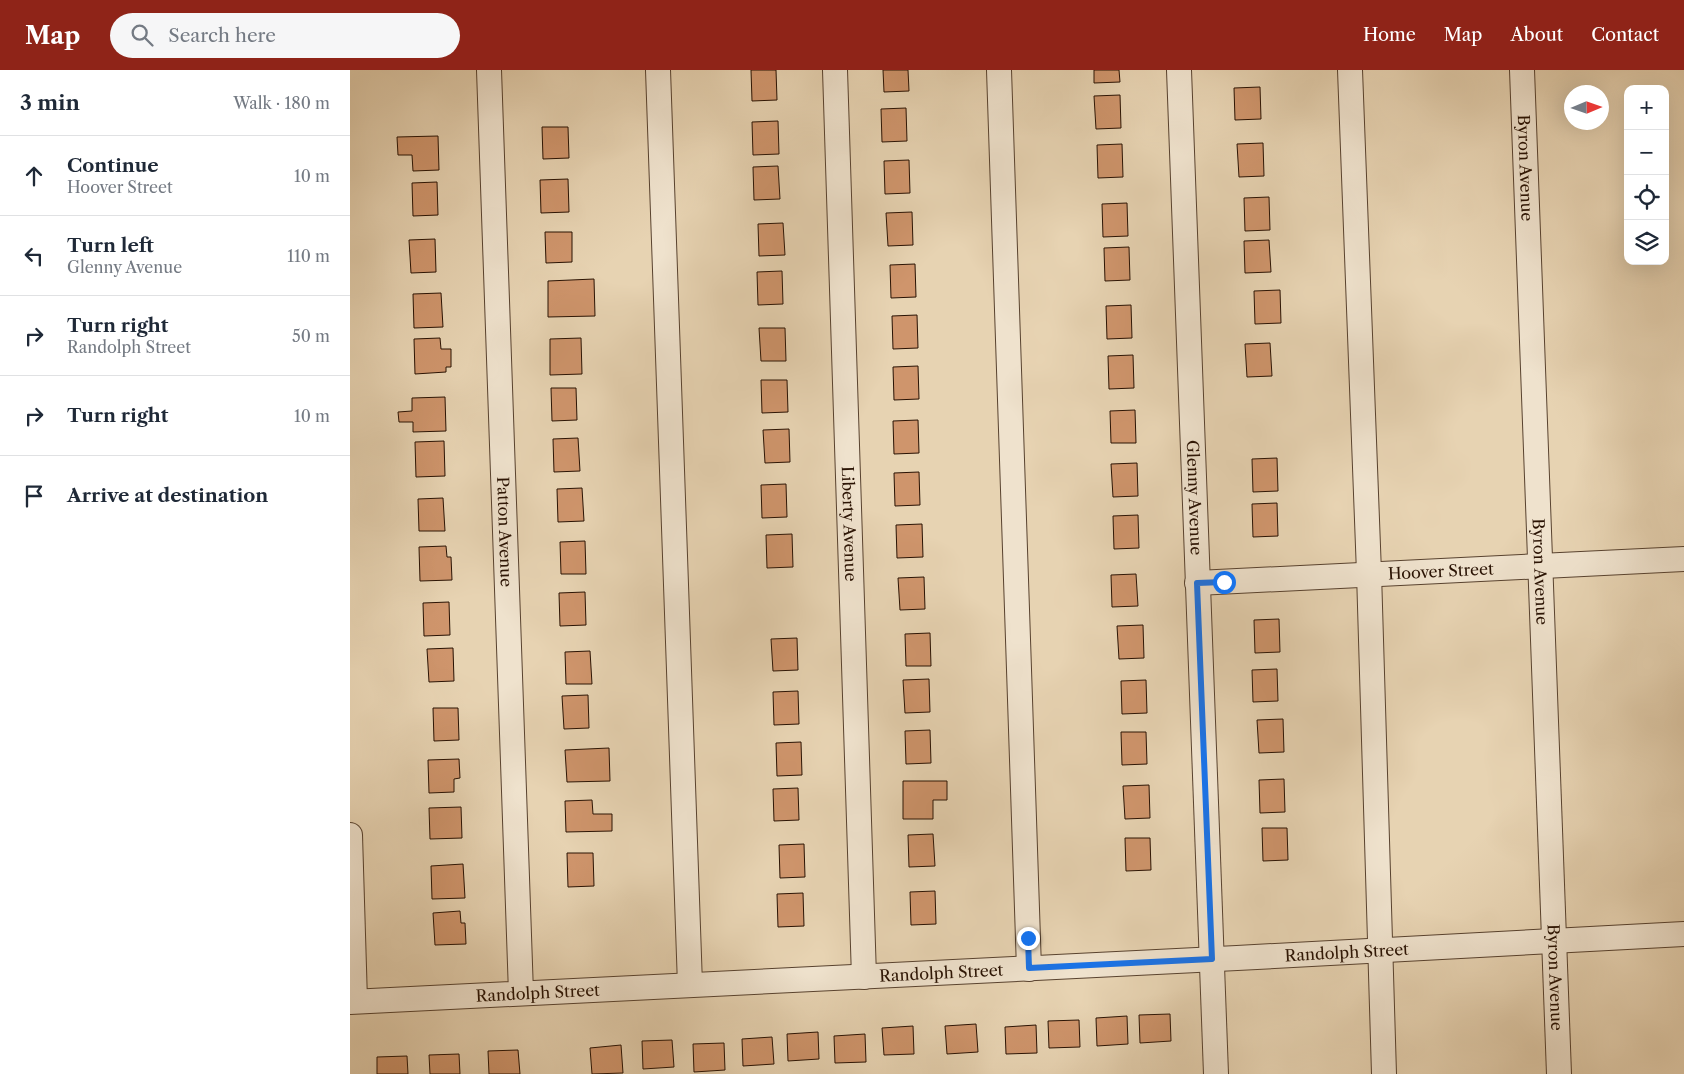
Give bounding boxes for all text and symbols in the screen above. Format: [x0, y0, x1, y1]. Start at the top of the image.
search box [110, 13, 460, 58]
text: Map [25, 21, 80, 50]
icon: search [128, 21, 156, 49]
text: Search here [168, 24, 276, 47]
text: Home [1363, 24, 1416, 46]
text: Map [1444, 24, 1482, 46]
text: About [1510, 24, 1563, 46]
text: Contact [1591, 24, 1659, 46]
north arrow [1564, 85, 1609, 130]
map controls [1624, 85, 1669, 265]
button: + [1624, 85, 1669, 130]
text: 3 min [20, 90, 80, 115]
text: Walk · 180 m [233, 93, 330, 113]
street label: Byron Avenue [1514, 114, 1538, 222]
button: − [1624, 130, 1669, 175]
text: Continue [67, 154, 159, 177]
icon: ahead [20, 162, 48, 190]
text: 10 m [294, 166, 330, 186]
button: locate [1624, 175, 1669, 220]
text: Hoover Street [67, 177, 173, 197]
button: layers [1624, 220, 1669, 265]
text: Turn left [67, 234, 154, 257]
icon: left [20, 242, 48, 270]
text: 110 m [287, 246, 330, 266]
text: Glenny Avenue [67, 257, 182, 277]
text: Turn right [67, 314, 168, 337]
icon: right [20, 322, 48, 350]
text: 50 m [292, 326, 330, 346]
text: Randolph Street [67, 337, 191, 357]
icon: right [20, 402, 48, 430]
text: Turn right [67, 404, 168, 427]
text: 10 m [294, 406, 330, 426]
street label: Glenny Avenue [1183, 440, 1207, 556]
street label: Liberty Avenue [838, 466, 861, 582]
street label: Patton Avenue [493, 476, 517, 587]
icon: arrive [20, 482, 48, 510]
text: Arrive at destination [67, 484, 268, 507]
street label: Byron Avenue [1529, 518, 1552, 625]
street label: Hoover Street [1387, 558, 1494, 584]
route start [1213, 571, 1236, 594]
street label: Byron Avenue [1543, 924, 1567, 1031]
route end [1017, 927, 1040, 950]
street label: Randolph Street [1284, 939, 1410, 965]
street label: Randolph Street [879, 960, 1004, 986]
street label: Randolph Street [475, 980, 601, 1006]

